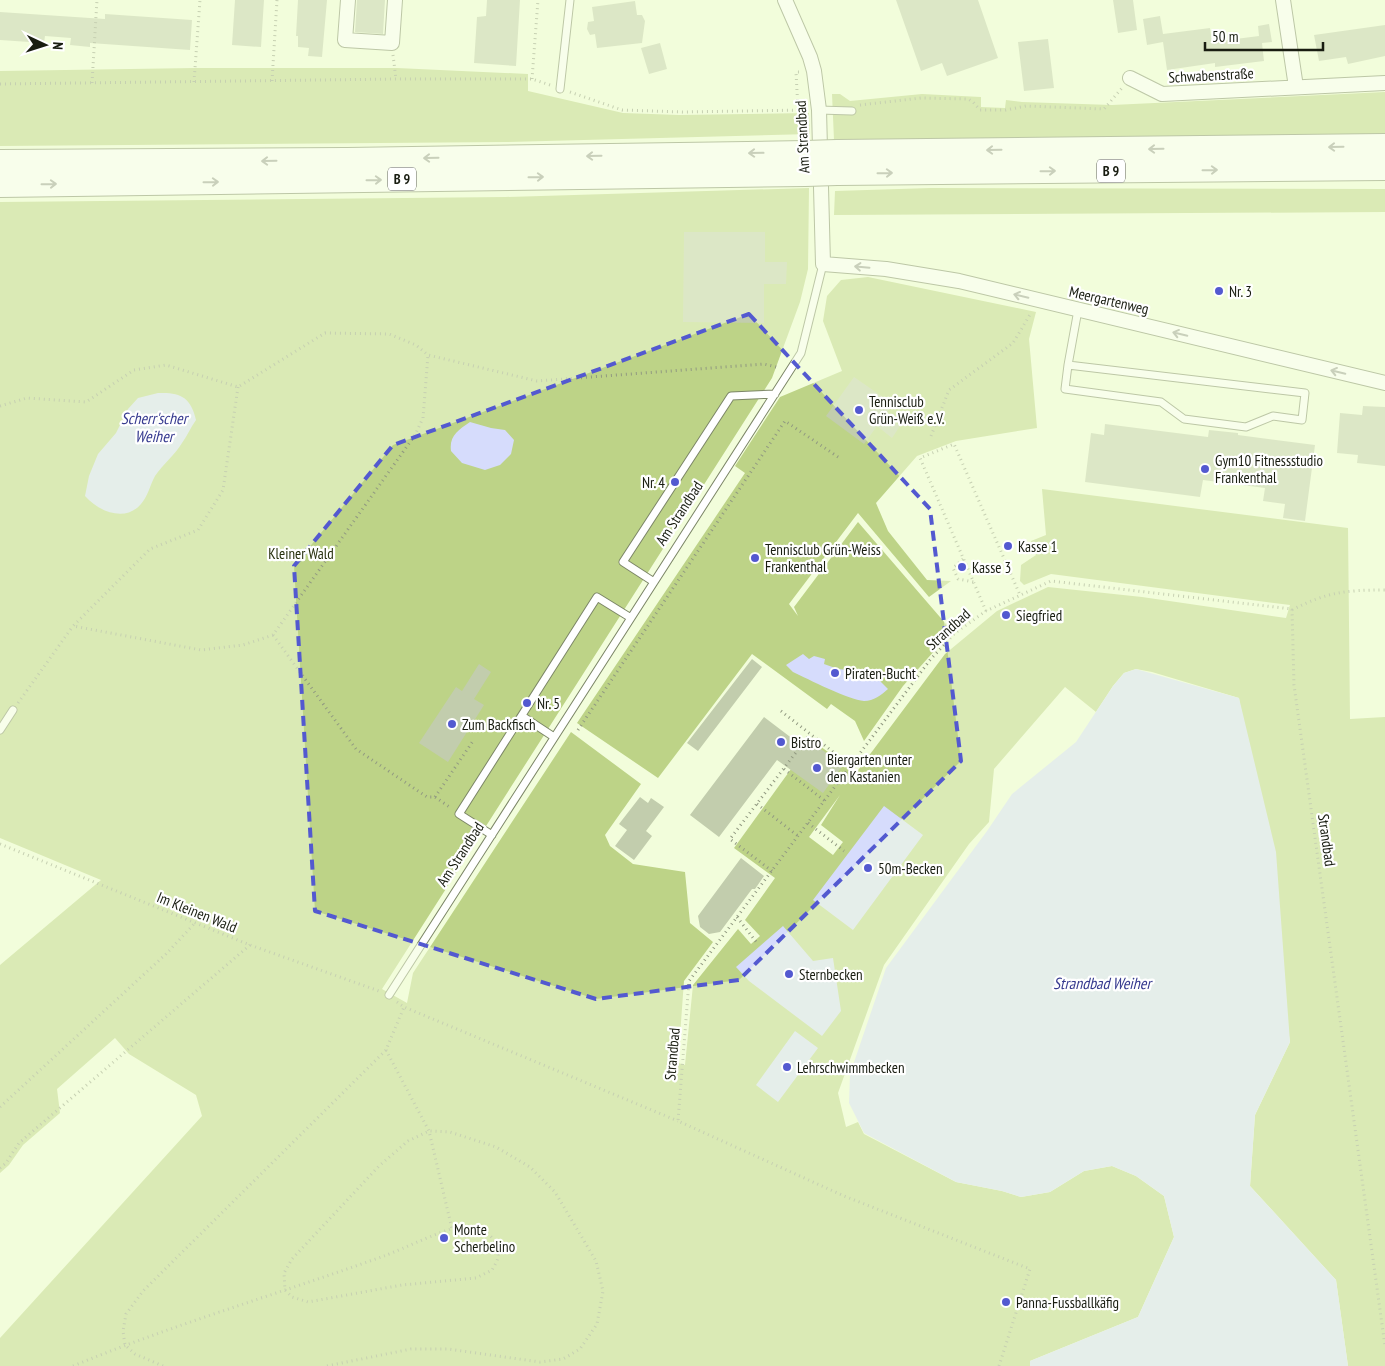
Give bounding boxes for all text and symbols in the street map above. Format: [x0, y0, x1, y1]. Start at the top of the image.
north arrow [20, 20, 70, 70]
scale bar [1205, 20, 1322, 52]
text: 50 m [1212, 27, 1238, 46]
text: N [49, 42, 67, 50]
street label: Schwabenstraße [1168, 63, 1254, 87]
street label: Am Strandbad [791, 100, 813, 174]
one-way arrow [1329, 142, 1345, 152]
one-way arrow [1149, 144, 1165, 154]
one-way arrow [986, 146, 1002, 155]
one-way arrow [748, 149, 764, 158]
one-way arrow [586, 151, 602, 161]
one-way arrow [423, 154, 439, 163]
one-way arrow [261, 156, 277, 165]
road number: B 9 [1097, 160, 1125, 182]
one-way arrow [1202, 165, 1218, 175]
one-way arrow [1040, 167, 1056, 176]
road number: B 9 [388, 168, 416, 190]
one-way arrow [877, 168, 893, 178]
one-way arrow [528, 173, 544, 182]
one-way arrow [365, 175, 381, 184]
one-way arrow [202, 177, 219, 187]
one-way arrow [40, 179, 56, 189]
one-way arrow [854, 262, 870, 272]
street label: Meergartenweg [1067, 282, 1151, 318]
place label: Nr. 3 [1229, 282, 1252, 301]
marker: Nr. 3 [1213, 285, 1225, 297]
one-way arrow [1014, 291, 1030, 300]
one-way arrow [1172, 329, 1188, 338]
one-way arrow [1330, 367, 1346, 376]
place label: Tennisclub Grün-Weiß e.V. [869, 392, 945, 428]
marker: Tennisclub Grün-Weiß e.V. [853, 404, 865, 416]
water label: Scherr'scher Weiher [121, 408, 190, 446]
place label: Gym10 Fitnessstudio Frankenthal [1215, 451, 1323, 487]
marker: Gym10 Fitnessstudio Frankenthal [1199, 463, 1211, 475]
place label: Nr. 4 [642, 473, 665, 492]
marker: Nr. 4 [669, 476, 681, 488]
street label: Am Strandbad [651, 477, 707, 549]
place label: Kasse 1 [1018, 537, 1057, 556]
place label: Tennisclub Grün-Weiss Frankenthal [765, 540, 881, 576]
marker: Kasse 1 [1002, 540, 1014, 552]
park label: Kleiner Wald [268, 544, 334, 563]
marker: Tennisclub Grün-Weiss Frankenthal [749, 552, 761, 564]
place label: Kasse 3 [972, 558, 1011, 577]
marker: Kasse 3 [956, 561, 968, 573]
street label: Strandbad [922, 604, 974, 654]
place label: Siegfried [1016, 606, 1062, 625]
marker: Siegfried [1000, 609, 1012, 621]
place label: Piraten-Bucht [845, 664, 916, 683]
marker: Piraten-Bucht [829, 667, 841, 679]
place label: Nr. 5 [537, 694, 560, 713]
marker: Nr. 5 [521, 697, 533, 709]
place label: Zum Backfisch [462, 715, 536, 734]
marker: Zum Backfisch [446, 718, 458, 730]
place label: Bistro [791, 733, 821, 752]
marker: Bistro [775, 736, 787, 748]
place label: Biergarten unter den Kastanien [827, 750, 913, 786]
marker: Biergarten unter den Kastanien [811, 762, 823, 774]
street label: Strandbad [1314, 813, 1340, 867]
street label: Am Strandbad [432, 818, 488, 890]
place label: 50m-Becken [878, 859, 943, 878]
marker: 50m-Becken [862, 862, 874, 874]
street label: Im Kleinen Wald [154, 887, 240, 937]
place label: Sternbecken [799, 965, 863, 984]
marker: Sternbecken [783, 968, 795, 980]
water label: Strandbad Weiher [1053, 973, 1153, 993]
street label: Strandbad [660, 1027, 684, 1081]
place label: Lehrschwimmbecken [797, 1058, 905, 1077]
marker: Lehrschwimmbecken [781, 1061, 793, 1073]
place label: Monte Scherbelino [454, 1220, 515, 1256]
marker: Monte Scherbelino [438, 1232, 450, 1244]
place label: Panna-Fussballkäfig [1016, 1293, 1119, 1312]
marker: Panna-Fussballkäfig [1000, 1296, 1012, 1308]

